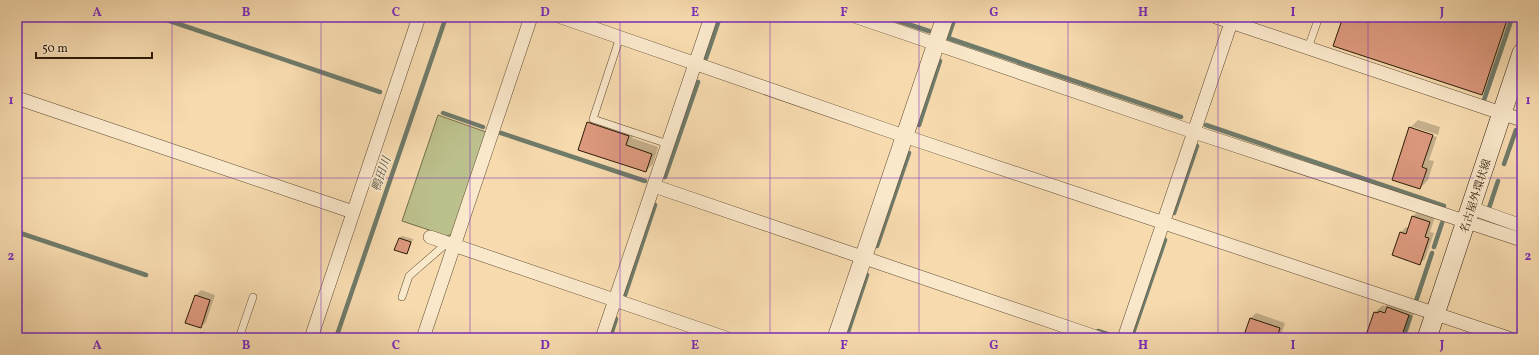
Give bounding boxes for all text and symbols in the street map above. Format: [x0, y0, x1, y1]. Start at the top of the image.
text: A [92, 4, 102, 22]
text: B [242, 4, 251, 22]
text: C [392, 4, 400, 22]
text: D [540, 4, 550, 22]
text: E [691, 4, 699, 22]
text: F [840, 4, 848, 22]
text: G [989, 4, 999, 22]
text: H [1138, 4, 1148, 22]
text: I [1291, 4, 1296, 22]
text: J [1439, 4, 1445, 22]
scale bar [36, 34, 152, 60]
text: 50 m [42, 41, 68, 57]
text: 1 [8, 92, 14, 110]
text: 1 [1525, 92, 1531, 110]
water label: 鴨田川 [369, 153, 396, 194]
street label: 名古屋外環状線 [1457, 158, 1495, 235]
text: 2 [8, 248, 15, 266]
text: 2 [1525, 248, 1532, 266]
text: A [92, 337, 102, 355]
text: B [242, 337, 251, 355]
text: C [392, 337, 400, 355]
text: D [540, 337, 550, 355]
text: E [691, 337, 699, 355]
text: F [840, 337, 848, 355]
text: G [989, 337, 999, 355]
text: H [1138, 337, 1148, 355]
text: I [1291, 337, 1296, 355]
text: J [1439, 337, 1445, 355]

